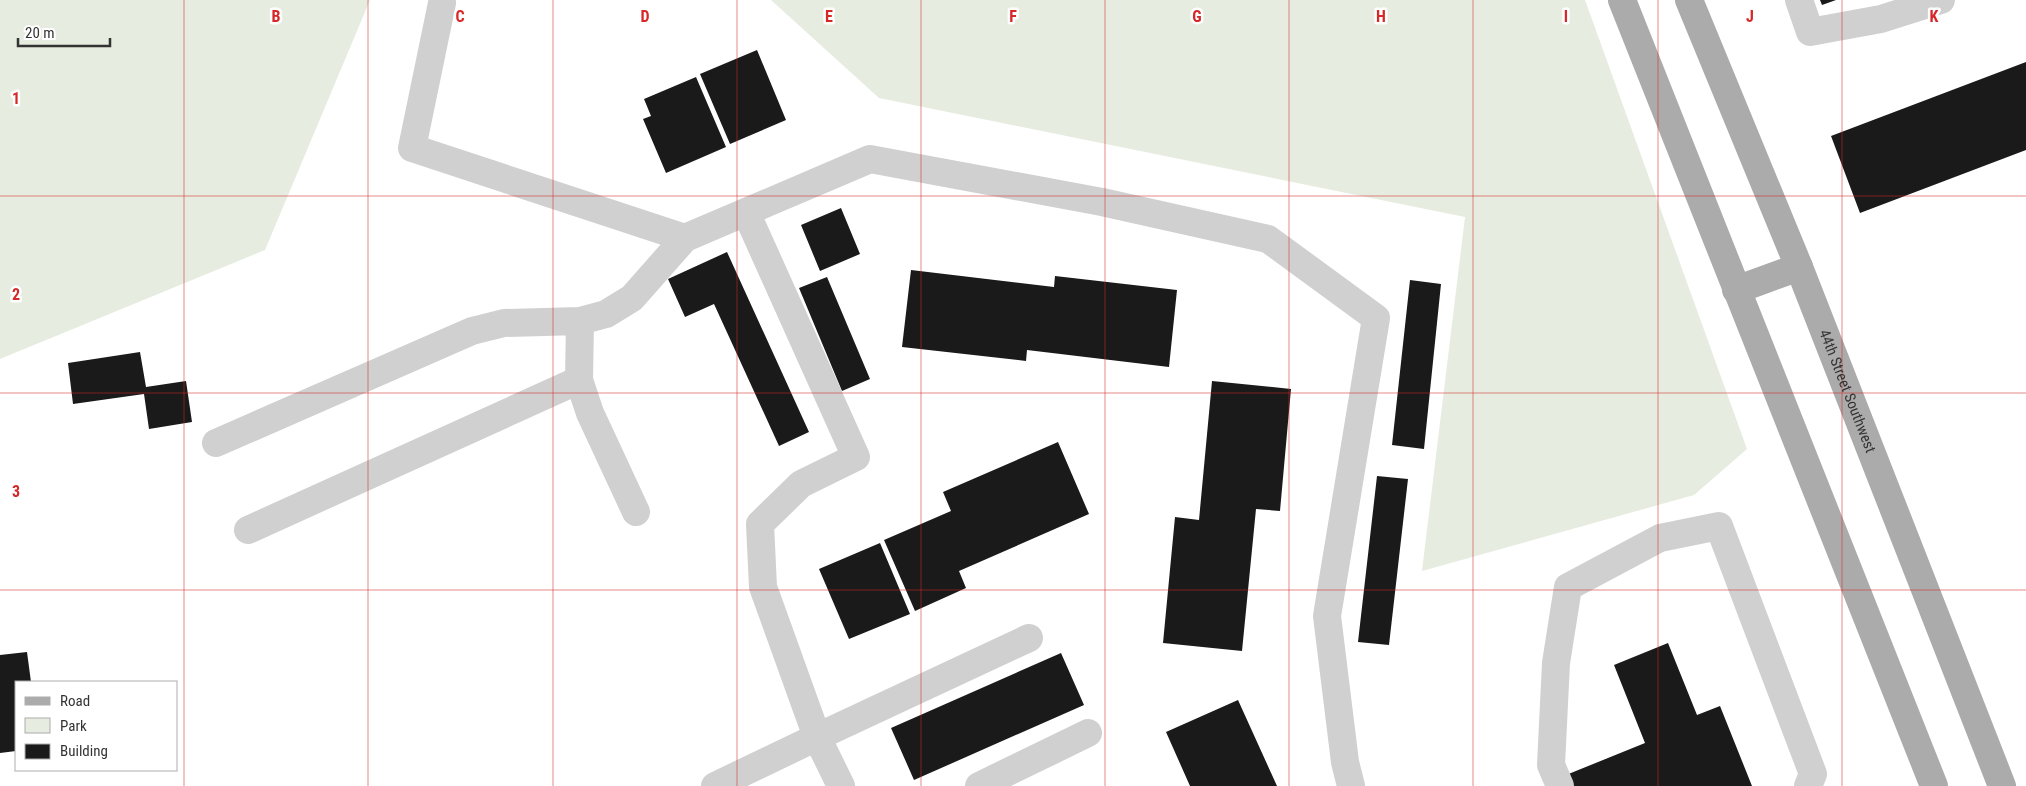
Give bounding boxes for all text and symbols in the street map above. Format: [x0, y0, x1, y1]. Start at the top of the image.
text: B [272, 7, 281, 26]
text: C [455, 7, 465, 26]
text: D [640, 7, 650, 26]
text: E [825, 7, 833, 26]
text: F [1009, 7, 1017, 26]
text: G [1192, 7, 1202, 26]
text: H [1376, 7, 1386, 26]
text: I [1564, 7, 1568, 26]
text: J [1746, 7, 1754, 26]
text: K [1930, 7, 1939, 26]
scale bar [18, 15, 110, 47]
text: 20 m [25, 24, 55, 42]
text: 1 [12, 89, 20, 108]
text: 2 [12, 285, 20, 304]
street label: 44th Street Southwest [1815, 327, 1880, 455]
text: 3 [12, 482, 20, 501]
legend [15, 681, 178, 771]
text: Road [60, 692, 90, 710]
text: Park [60, 717, 87, 735]
text: Building [60, 742, 108, 760]

